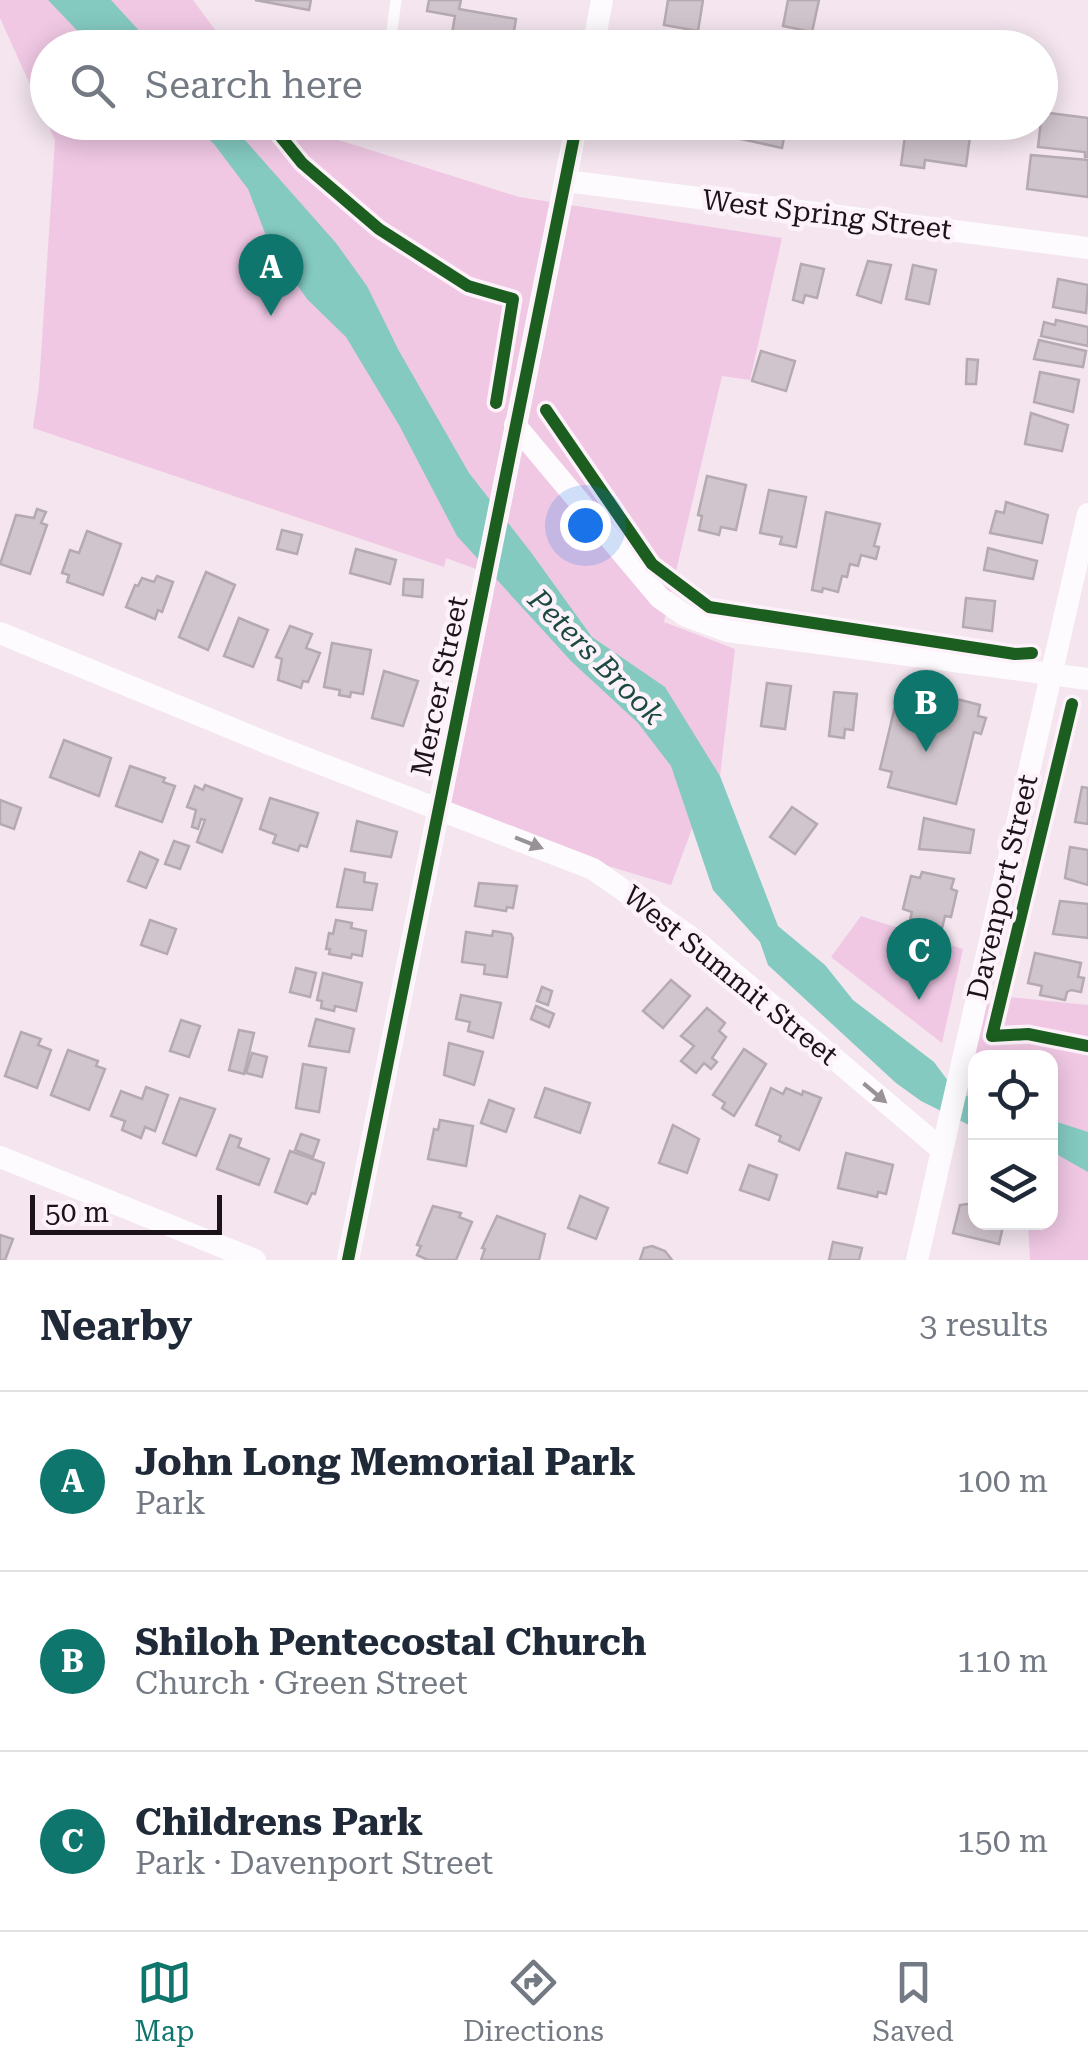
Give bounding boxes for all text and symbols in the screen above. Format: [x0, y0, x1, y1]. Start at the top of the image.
search box [30, 30, 1058, 140]
icon: search [65, 58, 120, 113]
text: Search here [145, 63, 363, 107]
street label: West Spring Street [700, 183, 954, 246]
pin: A [238, 234, 304, 316]
your location [560, 500, 611, 551]
water label: Peters Brook [521, 581, 672, 732]
street label: Mercer Street [404, 593, 475, 779]
pin: B [894, 670, 958, 752]
street label: Davenport Street [960, 771, 1044, 1003]
one-way arrow [514, 836, 544, 852]
street label: West Summit Street [617, 879, 845, 1072]
pin: C [886, 918, 952, 1000]
map controls [968, 1050, 1058, 1230]
button: locate [968, 1050, 1058, 1140]
one-way arrow [863, 1082, 888, 1104]
button: layers [968, 1140, 1058, 1230]
scale bar [30, 1190, 222, 1234]
text: 50 m [45, 1196, 109, 1229]
text: Nearby [40, 1301, 192, 1350]
text: 3 results [920, 1306, 1048, 1344]
text: John Long Memorial Park [135, 1440, 635, 1484]
text: A [61, 1462, 84, 1500]
text: 100 m [957, 1462, 1048, 1500]
text: Park [135, 1484, 206, 1522]
text: Shiloh Pentecostal Church [135, 1620, 646, 1664]
text: B [61, 1642, 84, 1680]
text: 110 m [957, 1642, 1048, 1680]
text: Church · Green Street [135, 1664, 468, 1702]
text: Childrens Park [135, 1800, 423, 1844]
text: C [61, 1822, 84, 1860]
text: 150 m [957, 1822, 1048, 1860]
text: Park · Davenport Street [135, 1844, 493, 1882]
tab: Map [134, 1955, 194, 2048]
tab: Directions [463, 1955, 604, 2048]
tab: Saved [872, 1955, 954, 2048]

